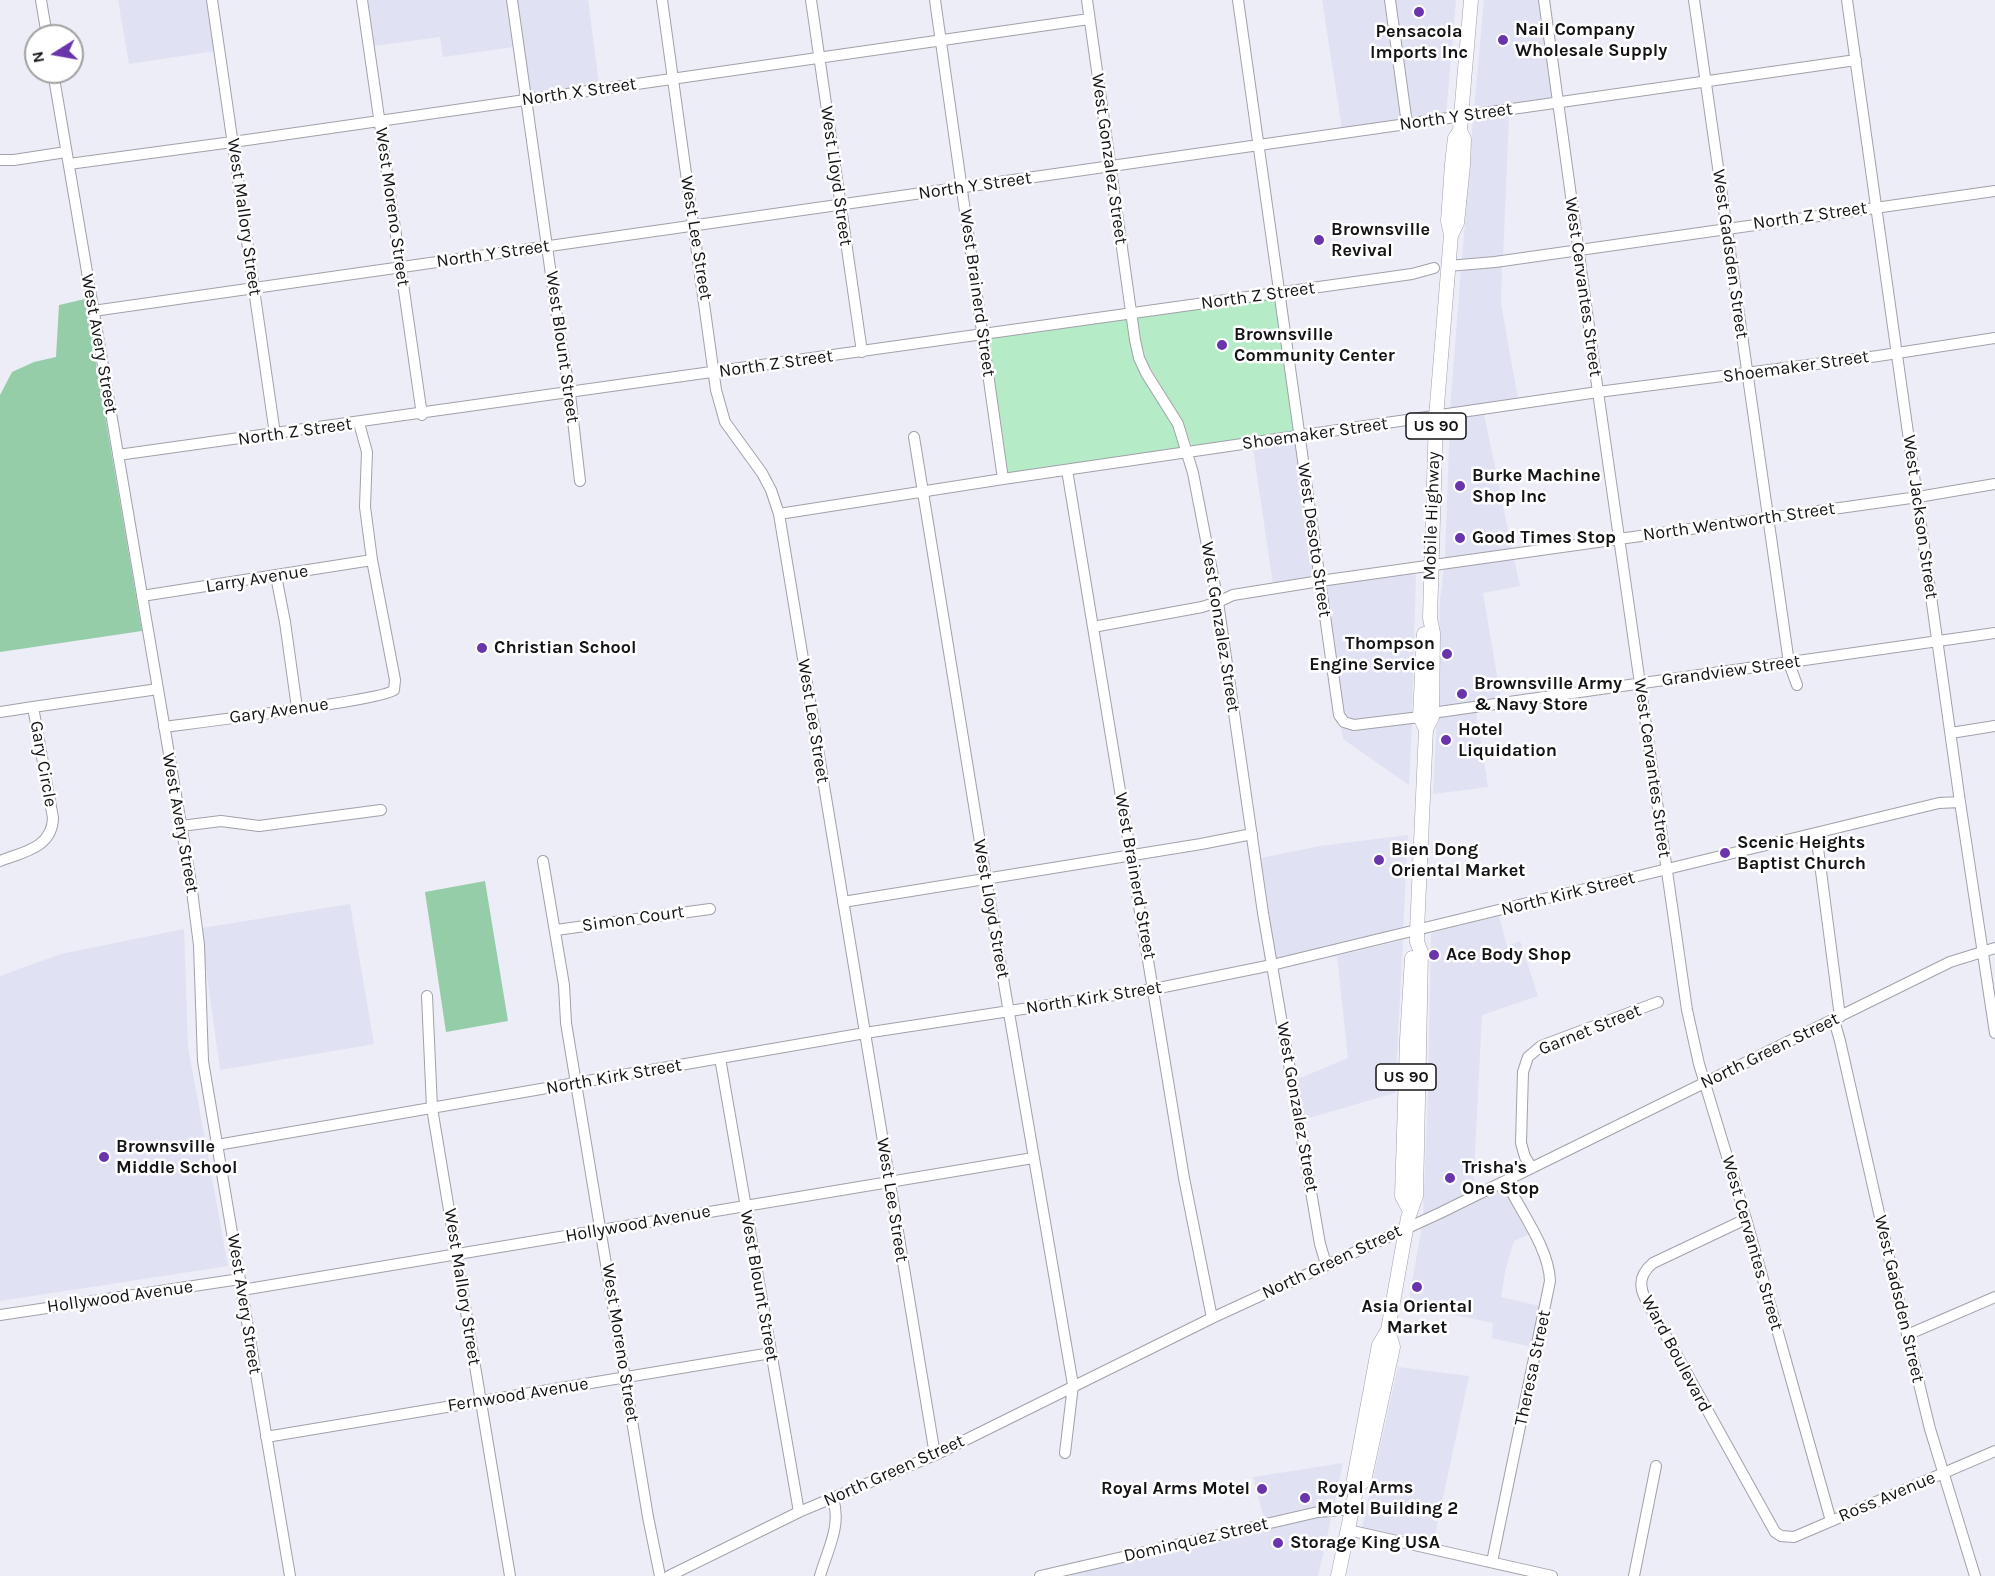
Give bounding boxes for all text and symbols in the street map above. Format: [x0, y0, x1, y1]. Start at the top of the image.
marker: Pensacola Imports Inc [1412, 5, 1426, 19]
place label: Nail Company Wholesale Supply [1515, 19, 1667, 62]
place label: Pensacola Imports Inc [1370, 21, 1468, 63]
north arrow [24, 24, 84, 84]
marker: Nail Company Wholesale Supply [1496, 33, 1510, 47]
text: N [27, 50, 48, 65]
street label: West Gonzalez Street [1086, 72, 1132, 246]
street label: North X Street [520, 73, 638, 111]
street label: North Y Street [1398, 98, 1514, 136]
street label: West Lloyd Street [815, 105, 857, 247]
street label: West Moreno Street [370, 126, 414, 288]
street label: West Mallory Street [222, 137, 266, 297]
street label: North Y Street [917, 167, 1033, 205]
street label: West Gadsden Street [1707, 168, 1753, 340]
street label: West Lee Street [675, 174, 717, 302]
street label: West Cervantes Street [1560, 196, 1606, 378]
street label: North Z Street [1752, 197, 1868, 235]
street label: West Brainerd Street [955, 208, 999, 378]
place label: Brownsville Revival [1331, 219, 1430, 262]
marker: Brownsville Revival [1312, 233, 1326, 247]
street label: North Y Street [435, 235, 551, 273]
street label: West Blount Street [541, 269, 583, 425]
street label: West Avery Street [76, 272, 122, 416]
street label: North Z Street [1200, 277, 1316, 315]
place label: Brownsville Community Center [1234, 324, 1395, 366]
marker: Brownsville Community Center [1215, 338, 1229, 352]
street label: North Z Street [718, 345, 834, 383]
street label: Shoemaker Street [1722, 346, 1870, 388]
street label: North Z Street [237, 413, 353, 451]
street label: Shoemaker Street [1241, 413, 1389, 455]
road number: US 90 [1406, 413, 1466, 439]
street label: West Jackson Street [1898, 433, 1942, 601]
street label: Mobile Highway [1419, 451, 1445, 581]
street label: West Desoto Street [1292, 461, 1336, 619]
place label: Burke Machine Shop Inc [1472, 465, 1600, 508]
marker: Burke Machine Shop Inc [1453, 479, 1467, 493]
street label: North Wentworth Street [1642, 498, 1836, 546]
place label: Good Times Stop [1472, 527, 1616, 549]
marker: Good Times Stop [1453, 531, 1467, 545]
street label: West Gonzalez Street [1196, 540, 1244, 714]
street label: Larry Avenue [204, 560, 310, 598]
place label: Thompson Engine Service [1309, 633, 1435, 676]
place label: Christian School [494, 637, 636, 659]
marker: Christian School [475, 641, 489, 655]
marker: Thompson Engine Service [1440, 647, 1454, 661]
street label: Grandview Street [1660, 651, 1802, 691]
street label: West Lee Street [792, 657, 834, 785]
place label: Brownsville Army & Navy Store [1474, 673, 1622, 716]
street label: West Cervantes Street [1629, 677, 1675, 859]
marker: Brownsville Army & Navy Store [1455, 687, 1469, 701]
street label: Gary Avenue [228, 693, 330, 729]
street label: Gary Circle [25, 719, 61, 809]
place label: Hotel Liquidation [1458, 719, 1557, 762]
marker: Hotel Liquidation [1439, 733, 1453, 747]
street label: West Avery Street [157, 751, 203, 895]
street label: West Brainerd Street [1110, 791, 1160, 961]
place label: Scenic Heights Baptist Church [1737, 832, 1866, 874]
street label: West Lloyd Street [968, 838, 1014, 980]
place label: Bien Dong Oriental Market [1391, 839, 1525, 882]
marker: Scenic Heights Baptist Church [1718, 846, 1732, 860]
marker: Bien Dong Oriental Market [1372, 853, 1386, 867]
street label: North Kirk Street [1499, 867, 1637, 921]
street label: Simon Court [580, 901, 686, 937]
place label: Ace Body Shop [1446, 944, 1571, 966]
marker: Ace Body Shop [1427, 948, 1441, 962]
street label: North Kirk Street [1025, 977, 1163, 1019]
street label: Garnet Street [1536, 1000, 1644, 1060]
street label: North Green Street [1697, 1008, 1843, 1094]
street label: West Gonzalez Street [1271, 1020, 1323, 1194]
street label: North Kirk Street [545, 1054, 683, 1100]
road number: US 90 [1376, 1064, 1436, 1090]
place label: Brownsville Middle School [116, 1136, 237, 1178]
street label: West Lee Street [871, 1136, 913, 1264]
marker: Brownsville Middle School [97, 1150, 111, 1164]
street label: West Cervantes Street [1717, 1153, 1787, 1333]
place label: Trisha's One Stop [1462, 1157, 1539, 1200]
marker: Trisha's One Stop [1443, 1171, 1457, 1185]
street label: Hollywood Avenue [564, 1201, 712, 1247]
street label: West Mallory Street [439, 1207, 485, 1367]
street label: West Blount Street [735, 1209, 783, 1363]
street label: West Gadsden Street [1869, 1213, 1929, 1385]
street label: North Green Street [1259, 1220, 1405, 1304]
street label: West Avery Street [222, 1232, 266, 1376]
street label: West Moreno Street [597, 1262, 643, 1424]
street label: Hollywood Avenue [46, 1276, 194, 1318]
marker: Asia Oriental Market [1410, 1280, 1424, 1294]
street label: Ward Boulevard [1636, 1292, 1716, 1416]
place label: Asia Oriental Market [1362, 1296, 1472, 1338]
street label: Theresa Street [1510, 1308, 1556, 1428]
street label: Fernwood Avenue [446, 1373, 590, 1417]
street label: North Green Street [820, 1430, 968, 1512]
street label: Ross Avenue [1835, 1467, 1939, 1527]
place label: Royal Arms Motel Building 2 [1317, 1477, 1458, 1520]
place label: Royal Arms Motel [1101, 1478, 1250, 1500]
marker: Royal Arms Motel [1255, 1482, 1269, 1496]
marker: Royal Arms Motel Building 2 [1298, 1491, 1312, 1505]
street label: Dominquez Street [1122, 1513, 1270, 1567]
place label: Storage King USA [1290, 1532, 1440, 1554]
marker: Storage King USA [1271, 1536, 1285, 1550]

